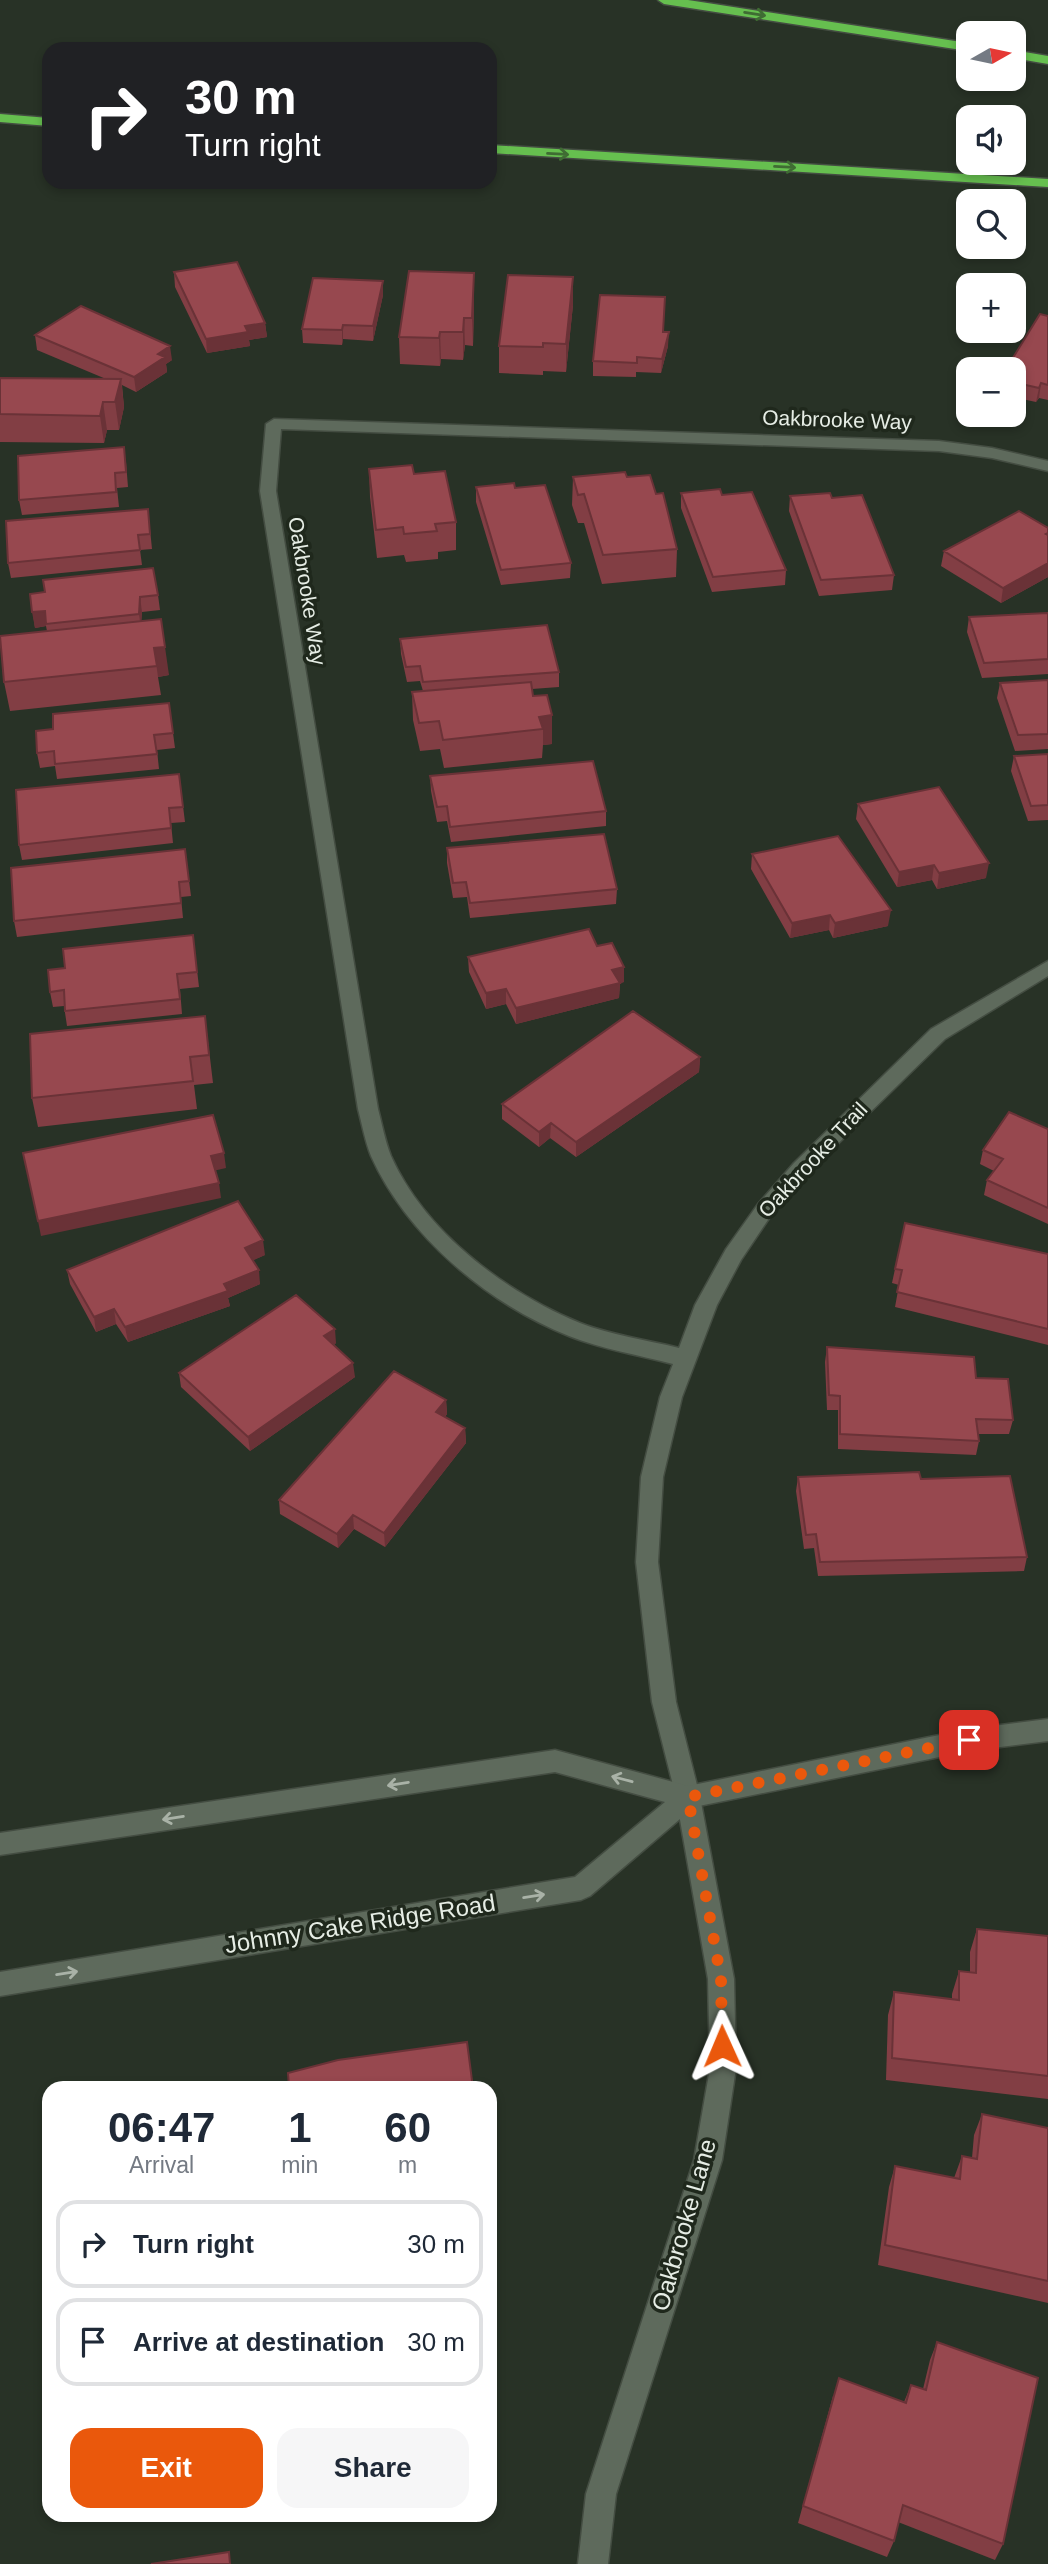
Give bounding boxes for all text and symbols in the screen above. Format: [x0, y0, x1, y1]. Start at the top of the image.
one-way arrow [743, 8, 766, 21]
north arrow [956, 21, 1026, 91]
map controls [956, 21, 1026, 427]
icon: right [70, 70, 161, 161]
text: 30 m [185, 70, 297, 124]
button: sound [956, 105, 1026, 175]
text: Turn right [185, 127, 321, 163]
one-way arrow [546, 147, 569, 160]
one-way arrow [773, 161, 796, 174]
button: search [956, 189, 1026, 259]
button: + [956, 273, 1026, 343]
button: − [956, 357, 1026, 427]
street label: Oakbrooke Way [762, 405, 913, 434]
street label: Oakbrooke Way [284, 515, 331, 667]
street label: Oakbrooke Trail [754, 1098, 872, 1222]
pin [939, 1710, 999, 1770]
icon: arrive [950, 1721, 988, 1759]
one-way arrow [611, 1771, 633, 1784]
one-way arrow [388, 1778, 410, 1791]
one-way arrow [163, 1812, 185, 1825]
street label: Johnny Cake Ridge Road [223, 1889, 497, 1958]
one-way arrow [522, 1889, 544, 1902]
one-way arrow [55, 1966, 78, 1979]
position arrow [685, 2009, 759, 2083]
text: 06:47 [108, 2104, 215, 2151]
text: 1 [288, 2104, 312, 2151]
text: 60 [384, 2104, 431, 2151]
street label: Oakbrooke Lane [646, 2136, 721, 2314]
text: Arrival [129, 2152, 194, 2178]
text: min [281, 2152, 318, 2178]
text: m [398, 2152, 417, 2178]
icon: right [74, 2225, 112, 2263]
text: Turn right [133, 2229, 254, 2259]
text: 30 m [407, 2229, 465, 2259]
icon: arrive [74, 2323, 112, 2361]
text: Arrive at destination [133, 2327, 384, 2357]
text: 30 m [407, 2327, 465, 2357]
button: Exit [70, 2428, 263, 2508]
button: Share [277, 2428, 469, 2508]

